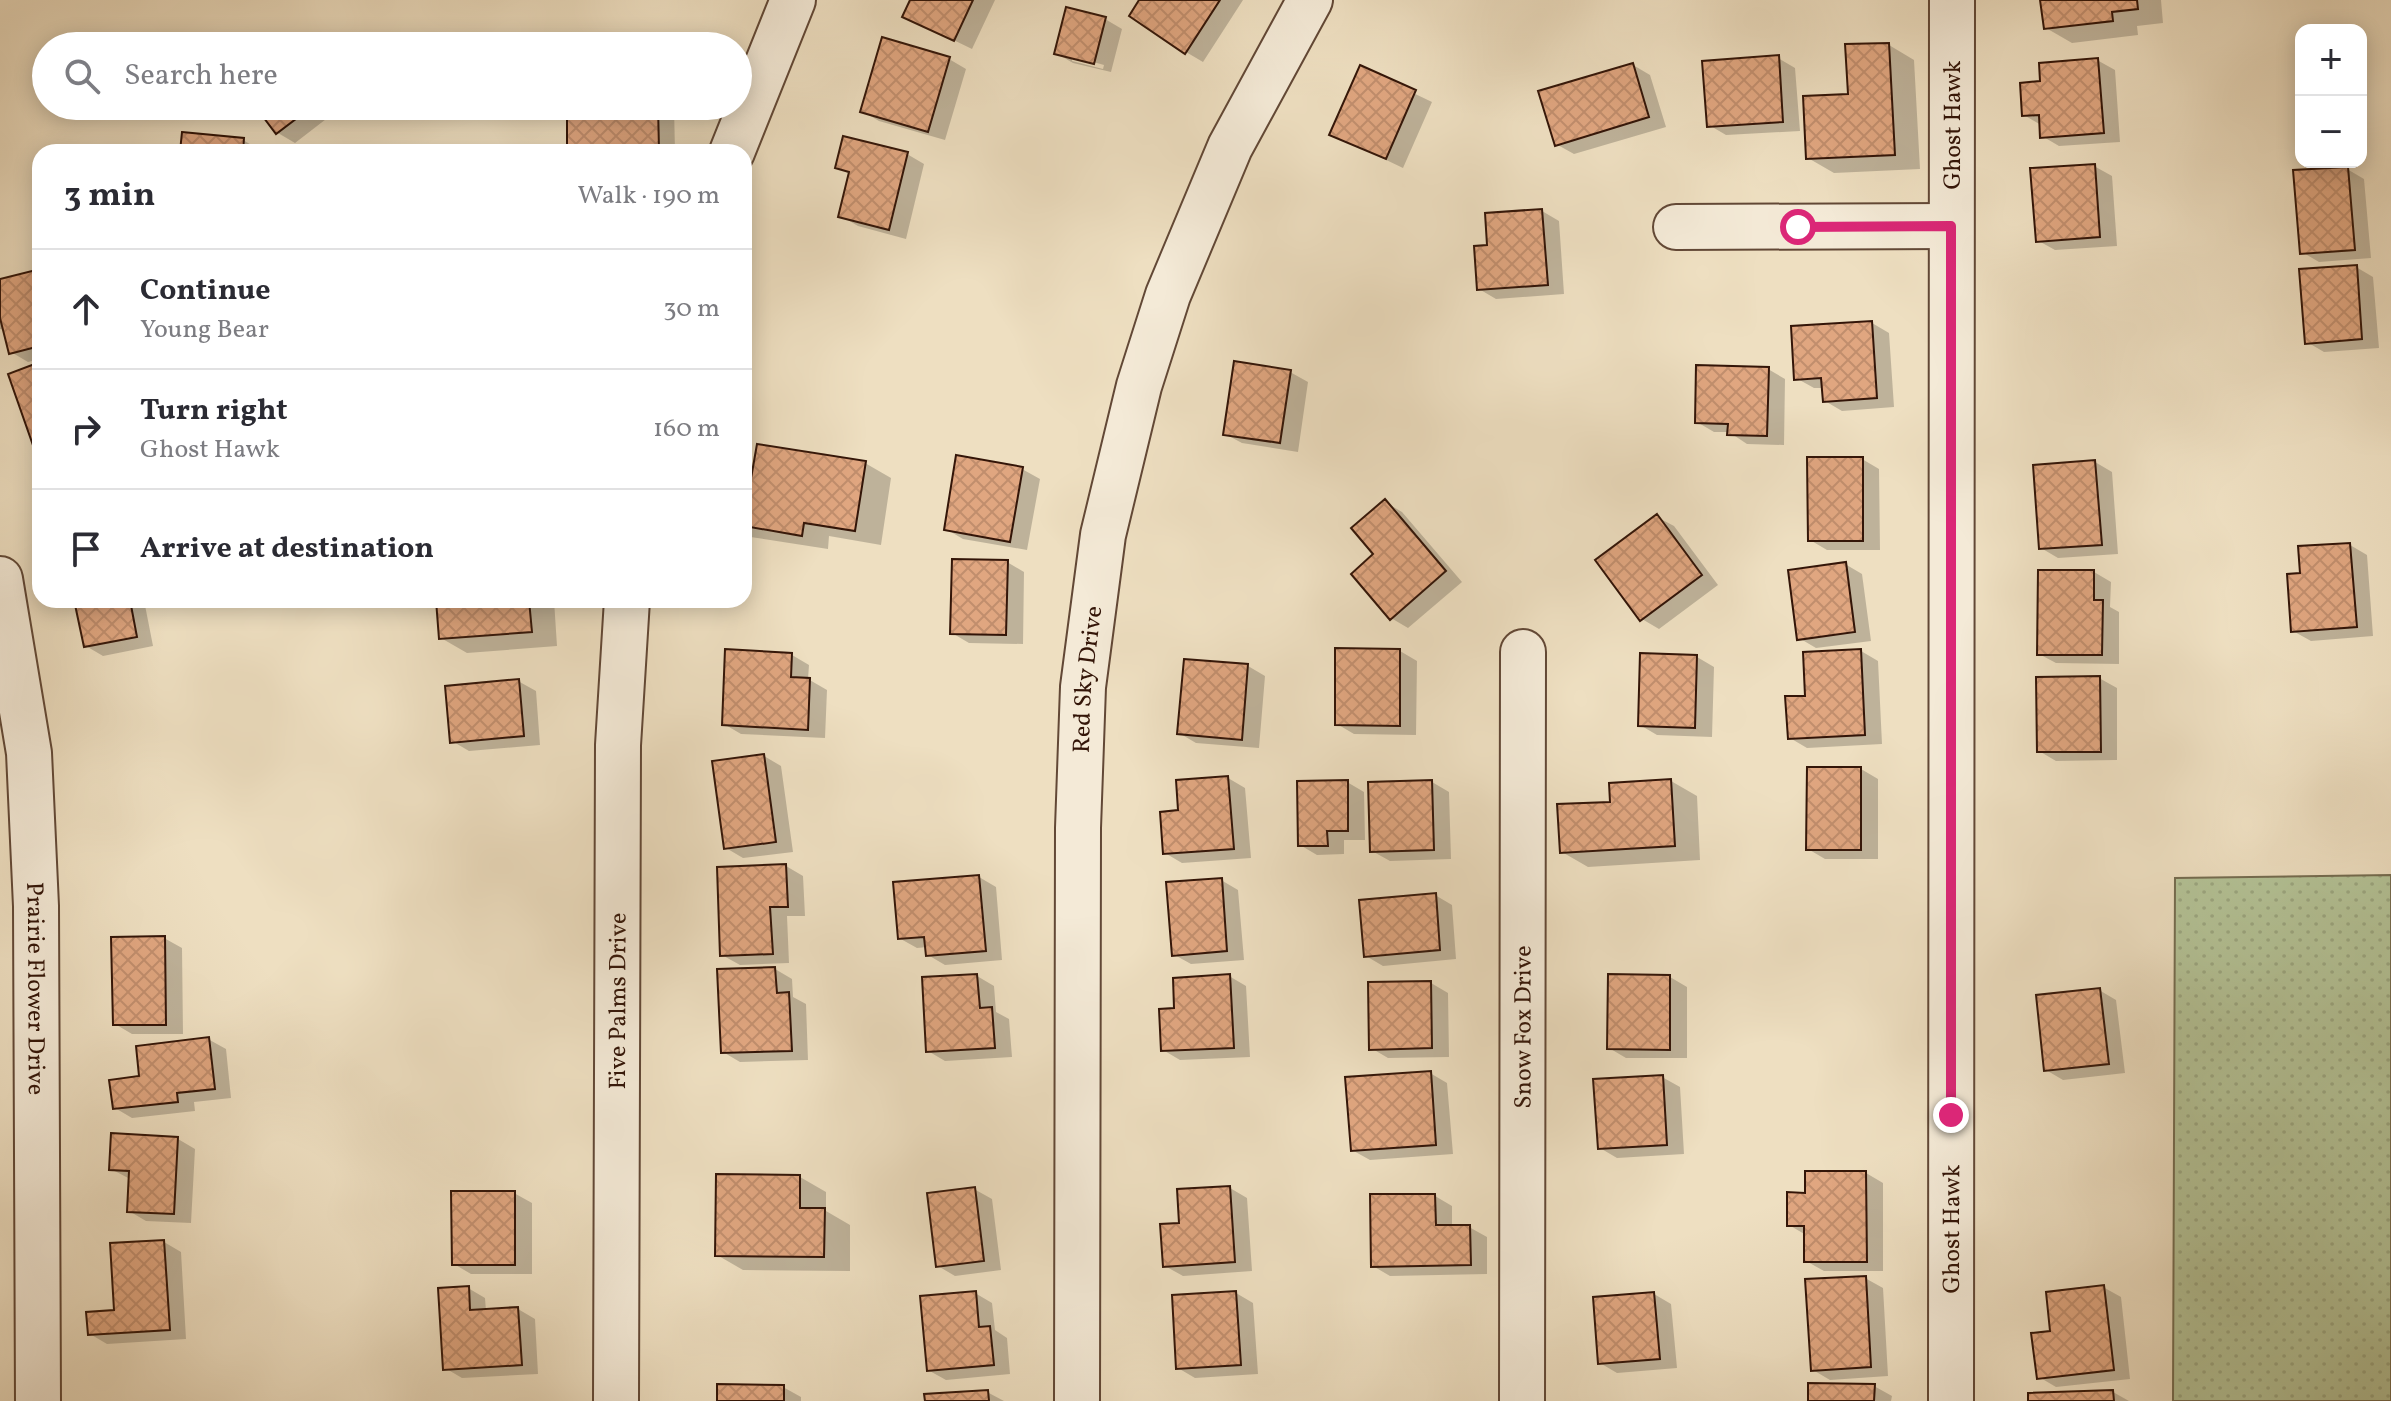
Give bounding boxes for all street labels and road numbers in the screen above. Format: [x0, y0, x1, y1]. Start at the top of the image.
street label: Ghost Hawk [1937, 60, 1971, 190]
street label: Red Sky Drive [1066, 604, 1113, 754]
street label: Prairie Flower Drive [16, 881, 52, 1095]
street label: Five Palms Drive [602, 913, 636, 1089]
street label: Snow Fox Drive [1507, 945, 1542, 1109]
street label: Ghost Hawk [1936, 1164, 1970, 1294]

